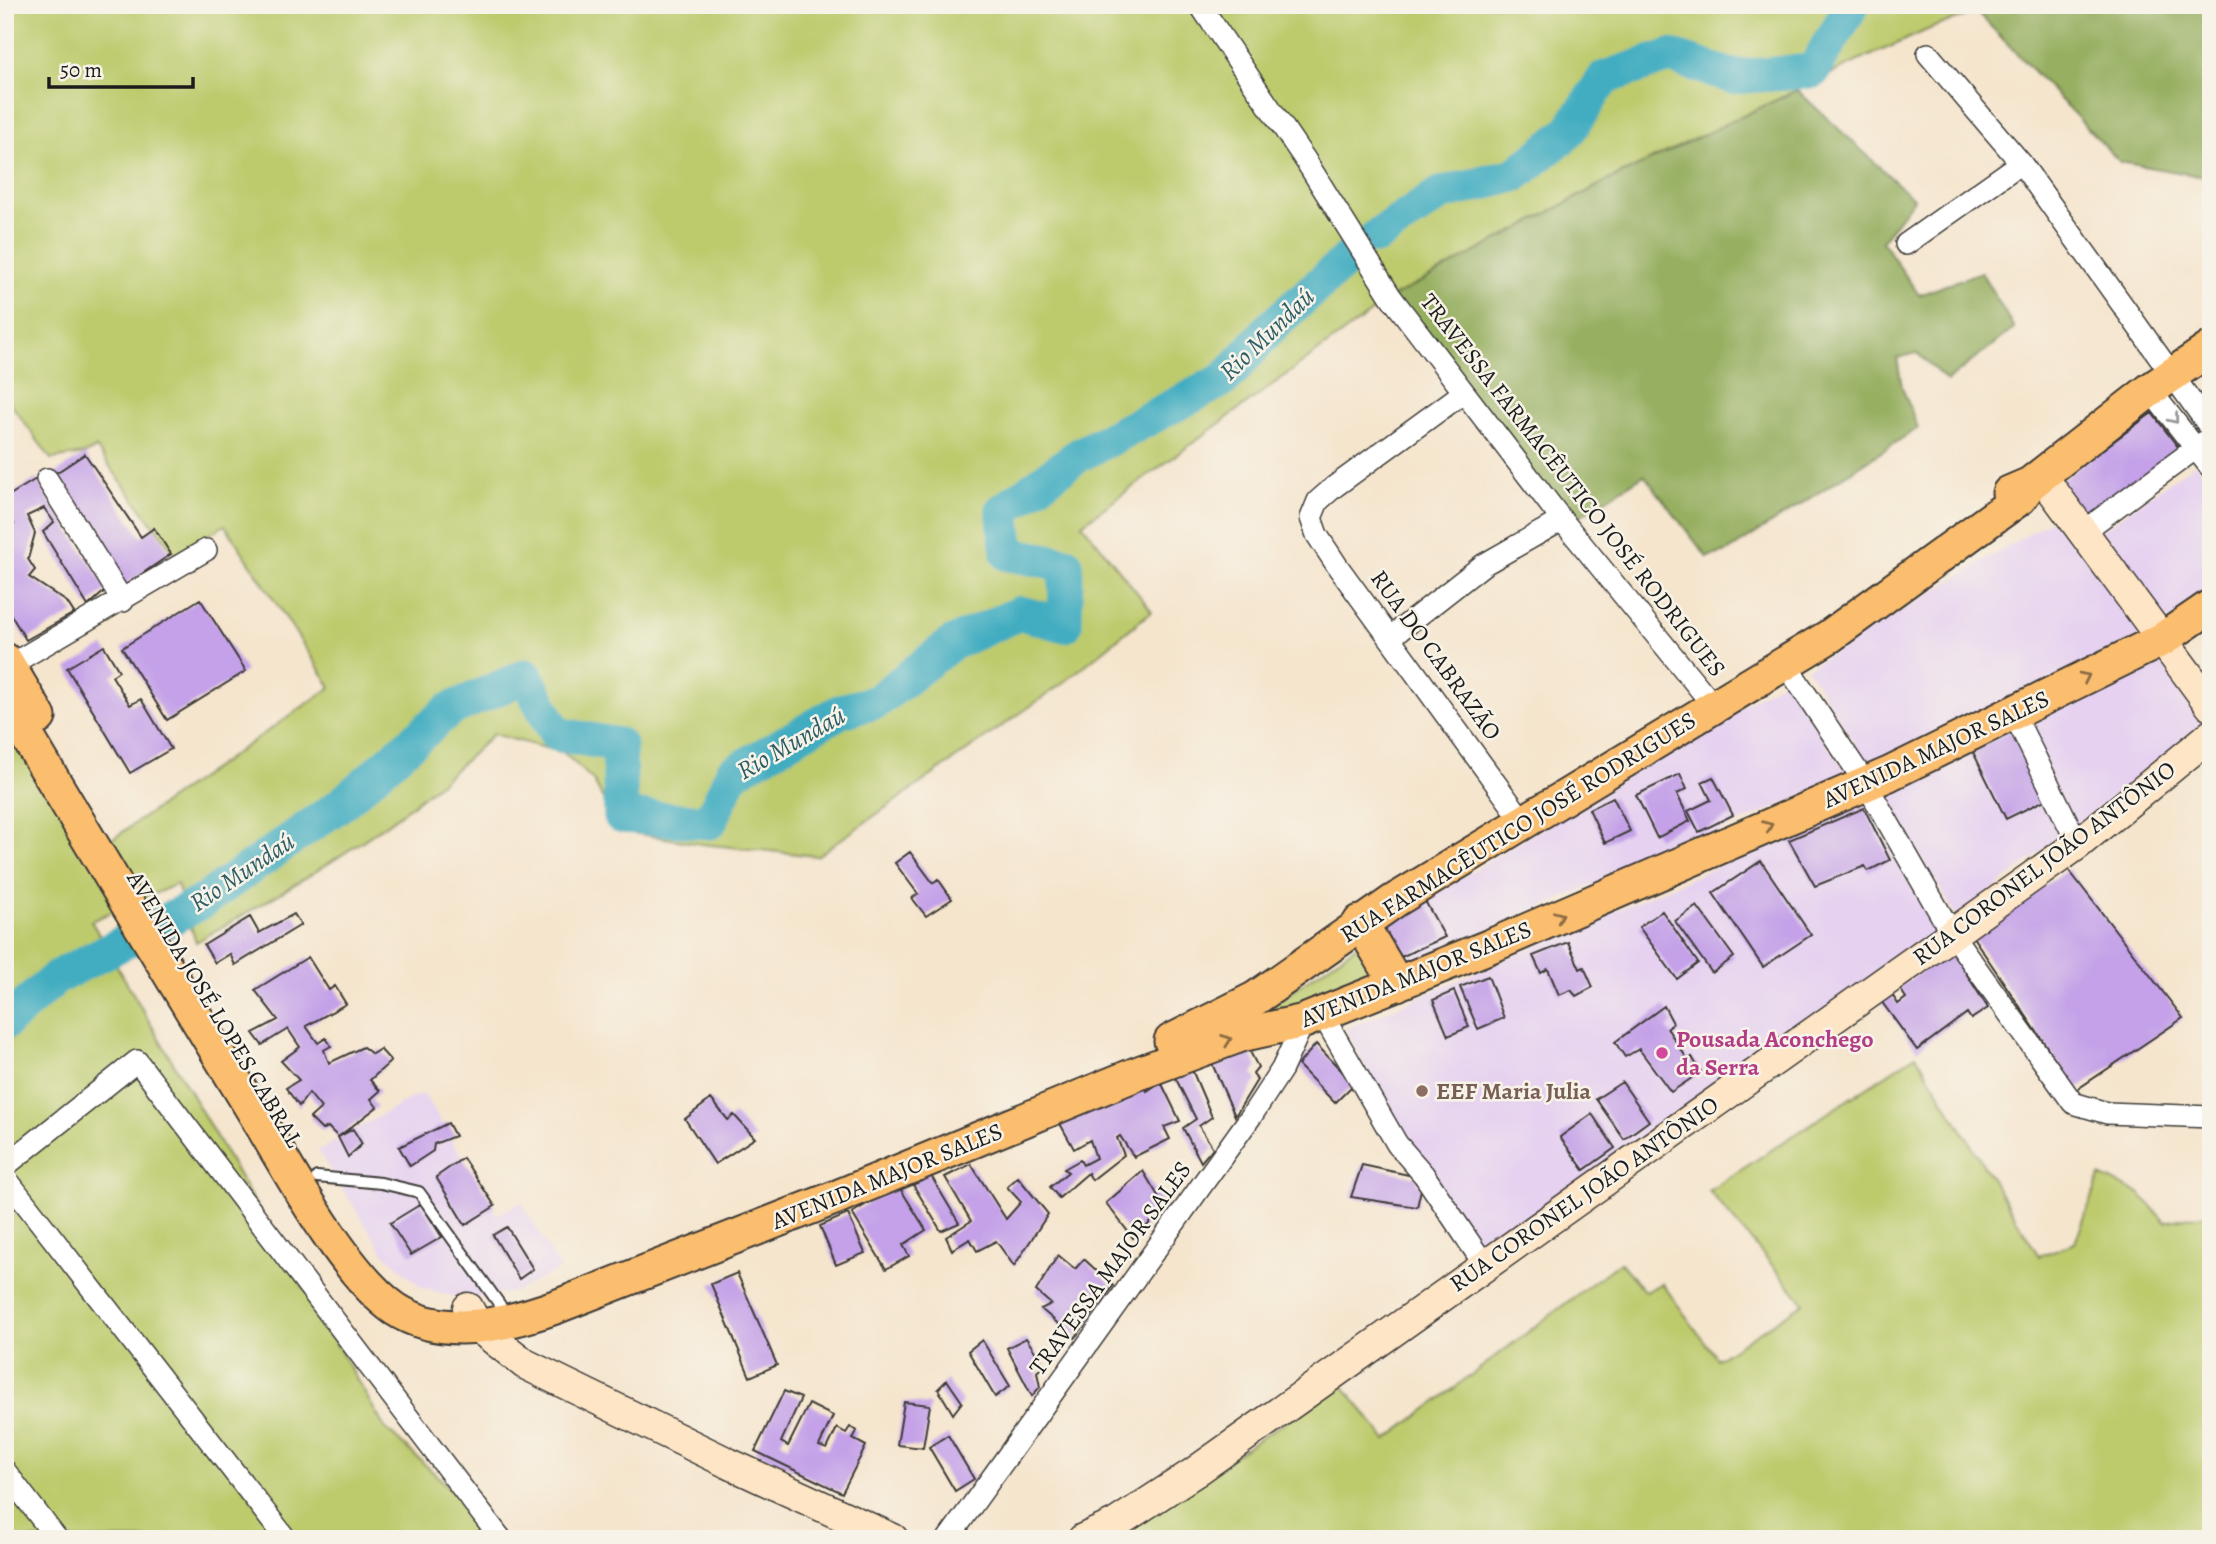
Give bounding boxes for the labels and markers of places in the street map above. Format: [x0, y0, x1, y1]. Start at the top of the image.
place label: Pousada Aconchego da Serra [1676, 1023, 1874, 1083]
marker: Pousada Aconchego da Serra [1654, 1045, 1670, 1061]
place label: EEF Maria Julia [1436, 1075, 1592, 1107]
marker: EEF Maria Julia [1414, 1083, 1430, 1099]

